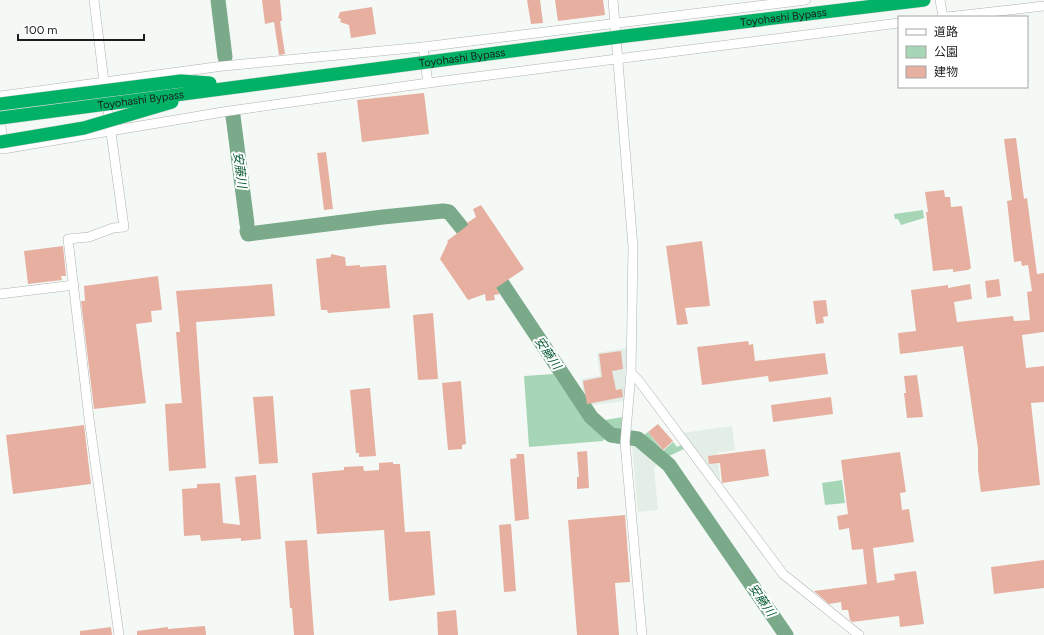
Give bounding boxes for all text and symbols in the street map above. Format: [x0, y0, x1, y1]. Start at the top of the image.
street label: Toyohashi Bypass [740, 5, 827, 29]
scale bar [18, 16, 144, 42]
legend [898, 16, 1028, 88]
text: 100 m [24, 23, 58, 37]
text: 道路 [934, 25, 958, 39]
street label: Toyohashi Bypass [418, 45, 506, 70]
text: 公園 [934, 45, 958, 59]
text: 建物 [934, 65, 958, 79]
street label: Toyohashi Bypass [97, 87, 185, 112]
water label: 安藤川 [231, 151, 249, 191]
water label: 安藤川 [532, 334, 565, 373]
water label: 安藤川 [746, 581, 779, 620]

